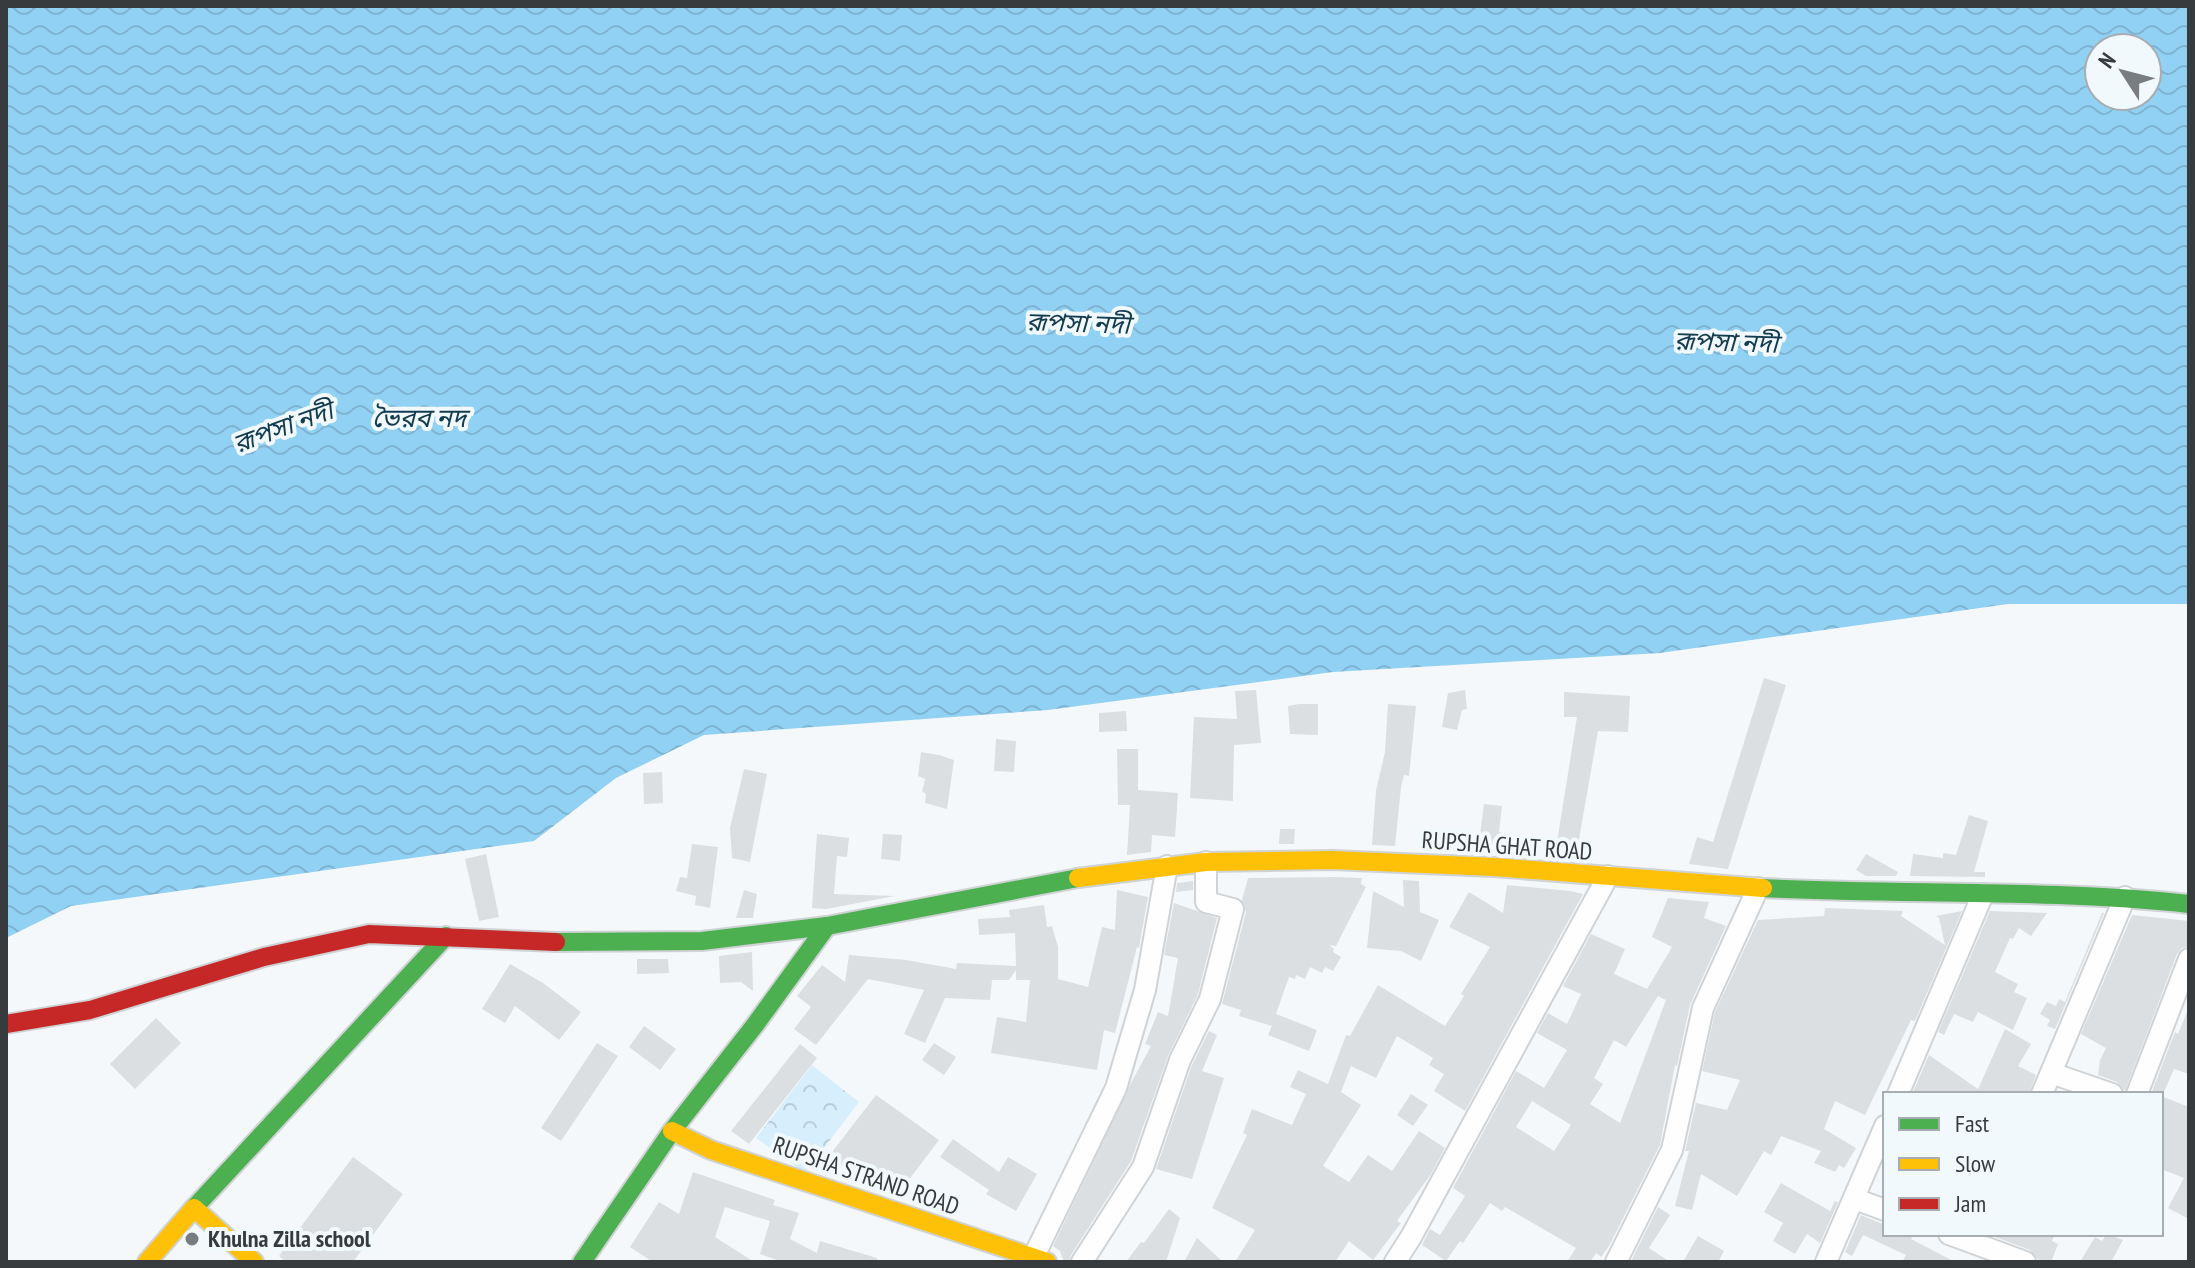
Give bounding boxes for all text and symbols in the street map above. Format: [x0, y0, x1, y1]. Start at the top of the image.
north arrow [2083, 32, 2163, 112]
text: N [2092, 47, 2122, 73]
water label: রূপসা নদী [1025, 304, 1136, 341]
water label: রূপসা নদী [1673, 323, 1784, 360]
water label: রূপসা নদী [228, 391, 342, 460]
water label: ভৈরব নদ [372, 401, 471, 434]
street label: RUPSHA GHAT ROAD [1421, 824, 1593, 867]
legend [1883, 1092, 2163, 1236]
text: Fast [1955, 1108, 1990, 1139]
street label: RUPSHA STRAND ROAD [769, 1129, 963, 1222]
text: Slow [1955, 1148, 1996, 1179]
text: Jam [1954, 1188, 1986, 1219]
place label: Khulna Zilla school [208, 1223, 371, 1254]
marker: Khulna Zilla school [183, 1230, 201, 1248]

